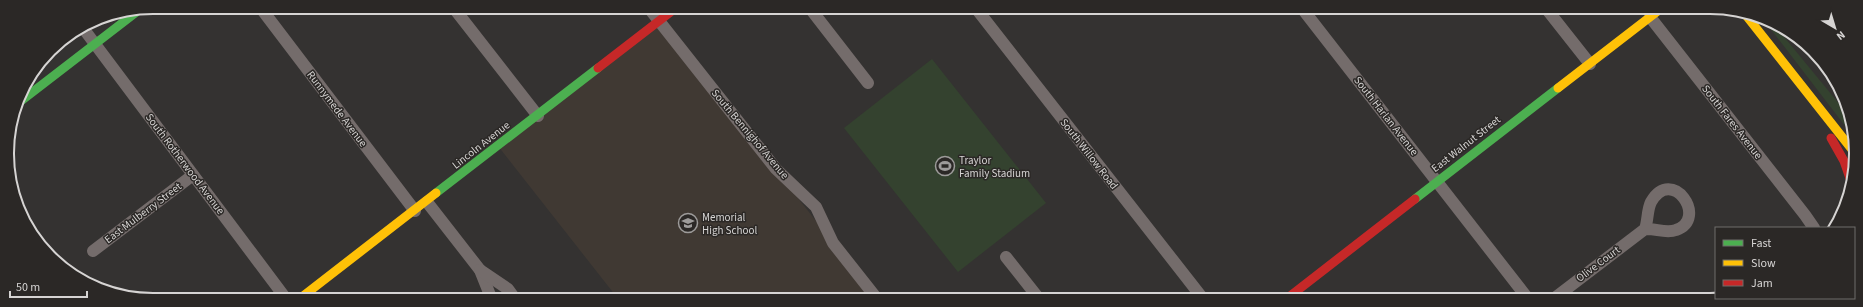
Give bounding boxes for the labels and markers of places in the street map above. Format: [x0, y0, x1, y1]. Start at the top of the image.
place label: Traylor Family Stadium [959, 153, 1030, 181]
sports icon: Traylor Family Stadium [934, 155, 956, 177]
place label: Memorial High School [702, 210, 757, 238]
school or university icon: Memorial High School [677, 212, 699, 234]

